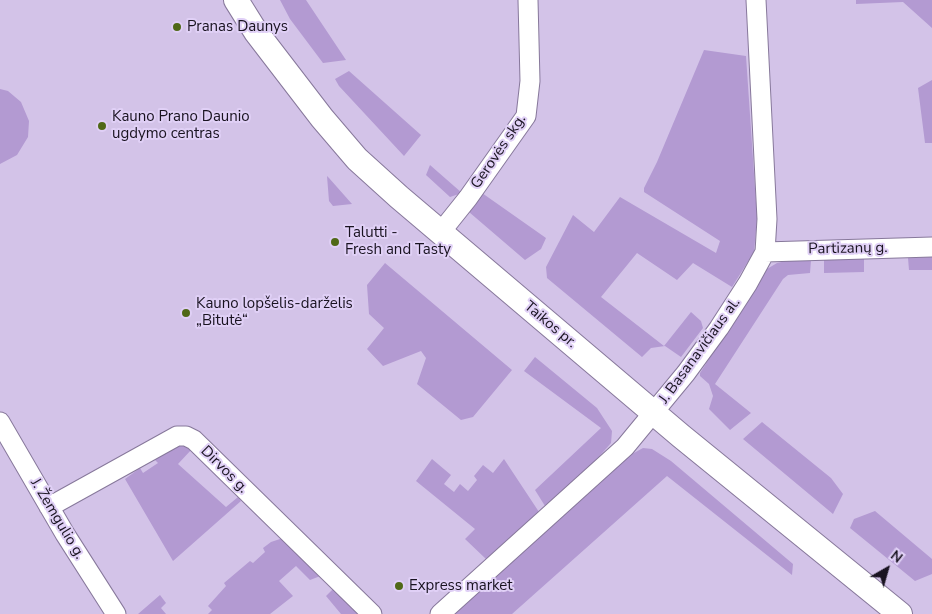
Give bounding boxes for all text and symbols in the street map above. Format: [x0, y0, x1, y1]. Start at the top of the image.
place label: Pranas Daunys [187, 18, 288, 36]
marker: Pranas Daunys [171, 21, 183, 33]
place label: Kauno Prano Daunio ugdymo centras [112, 108, 250, 143]
street label: Gerovės skg. [468, 111, 530, 193]
marker: Kauno Prano Daunio ugdymo centras [96, 120, 108, 132]
place label: Talutti - Fresh and Tasty [345, 224, 451, 259]
marker: Talutti - Fresh and Tasty [329, 236, 341, 248]
street label: Partizanų g. [808, 239, 888, 259]
place label: Kauno lopšelis-darželis „Bitutė“ [196, 295, 353, 330]
street label: J. Basanavičiaus al. [656, 295, 744, 407]
street label: Taikos pr. [520, 298, 580, 352]
marker: Kauno lopšelis-darželis „Bitutė“ [180, 307, 192, 319]
street label: Dirvos g. [197, 443, 251, 497]
street label: J. Žemgulio g. [26, 475, 88, 563]
north arrow [862, 544, 912, 594]
text: N [887, 546, 907, 567]
place label: Express market [409, 577, 513, 595]
marker: Express market [393, 580, 405, 592]

